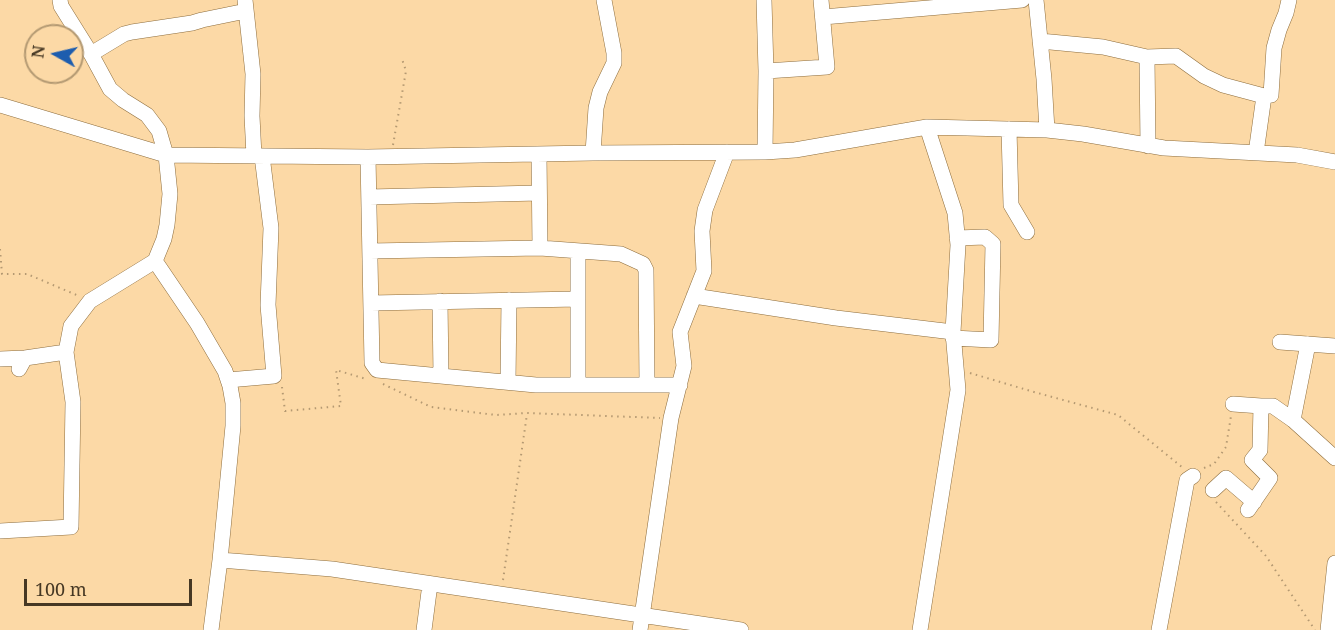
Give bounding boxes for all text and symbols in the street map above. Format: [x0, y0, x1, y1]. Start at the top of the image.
north arrow [24, 24, 84, 84]
text: N [26, 44, 50, 60]
scale bar [27, 567, 195, 605]
text: 100 m [35, 577, 87, 601]

